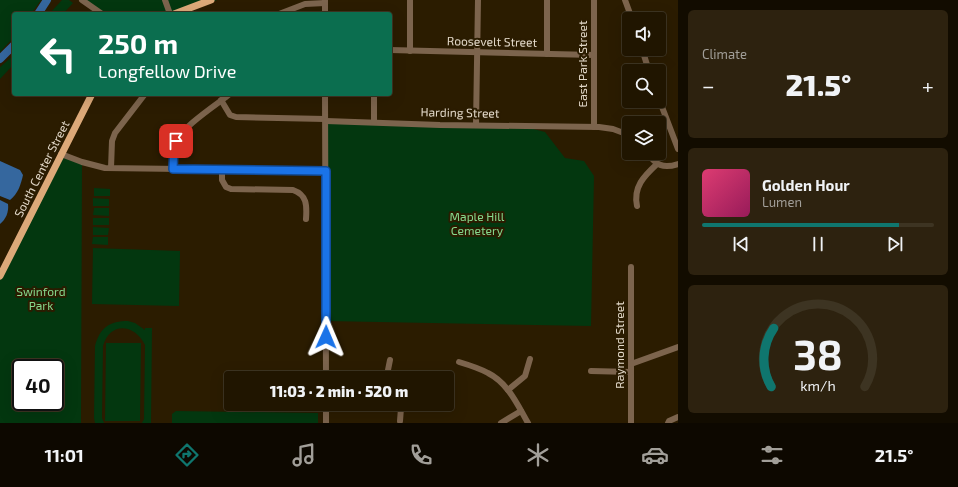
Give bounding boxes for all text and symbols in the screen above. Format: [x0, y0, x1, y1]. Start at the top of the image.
map controls [622, 12, 666, 160]
button: sound [622, 12, 666, 56]
street label: East Park Street [575, 20, 589, 108]
text: 250 m [98, 26, 178, 60]
icon: left [32, 28, 84, 80]
street label: Roosevelt Street [447, 33, 538, 49]
text: Climate [702, 46, 747, 62]
text: Longfellow Drive [98, 60, 236, 82]
button: search [622, 64, 666, 108]
text: 21.5° [786, 66, 851, 102]
text: − [702, 72, 715, 98]
text: + [922, 72, 934, 98]
street label: Harding Street [420, 104, 500, 120]
button: layers [622, 116, 666, 160]
street label: South Center Street [11, 118, 72, 219]
pin [159, 124, 193, 158]
icon: arrive [165, 130, 187, 152]
text: Golden Hour [762, 176, 850, 194]
text: Lumen [762, 194, 802, 210]
park label: Maple Hill Cemetery [450, 209, 505, 237]
icon: previous [730, 233, 752, 255]
icon: pause [807, 233, 829, 255]
icon: next [884, 233, 906, 255]
park label: Swinford Park [16, 284, 66, 312]
street label: Raymond Street [612, 301, 626, 389]
position arrow [305, 316, 347, 358]
text: 38 [793, 328, 843, 378]
speed limit sign: 40 [12, 359, 64, 411]
text: km/h [800, 377, 836, 394]
text: 11:03 · 2 min · 520 m [270, 382, 408, 400]
icon: directions [173, 441, 201, 469]
icon: music [290, 441, 318, 469]
icon: phone [407, 441, 435, 469]
icon: climate [524, 441, 552, 469]
icon: car [641, 441, 669, 469]
icon: filters [758, 441, 786, 469]
text: 11:01 [44, 444, 84, 466]
text: 21.5° [875, 444, 913, 466]

